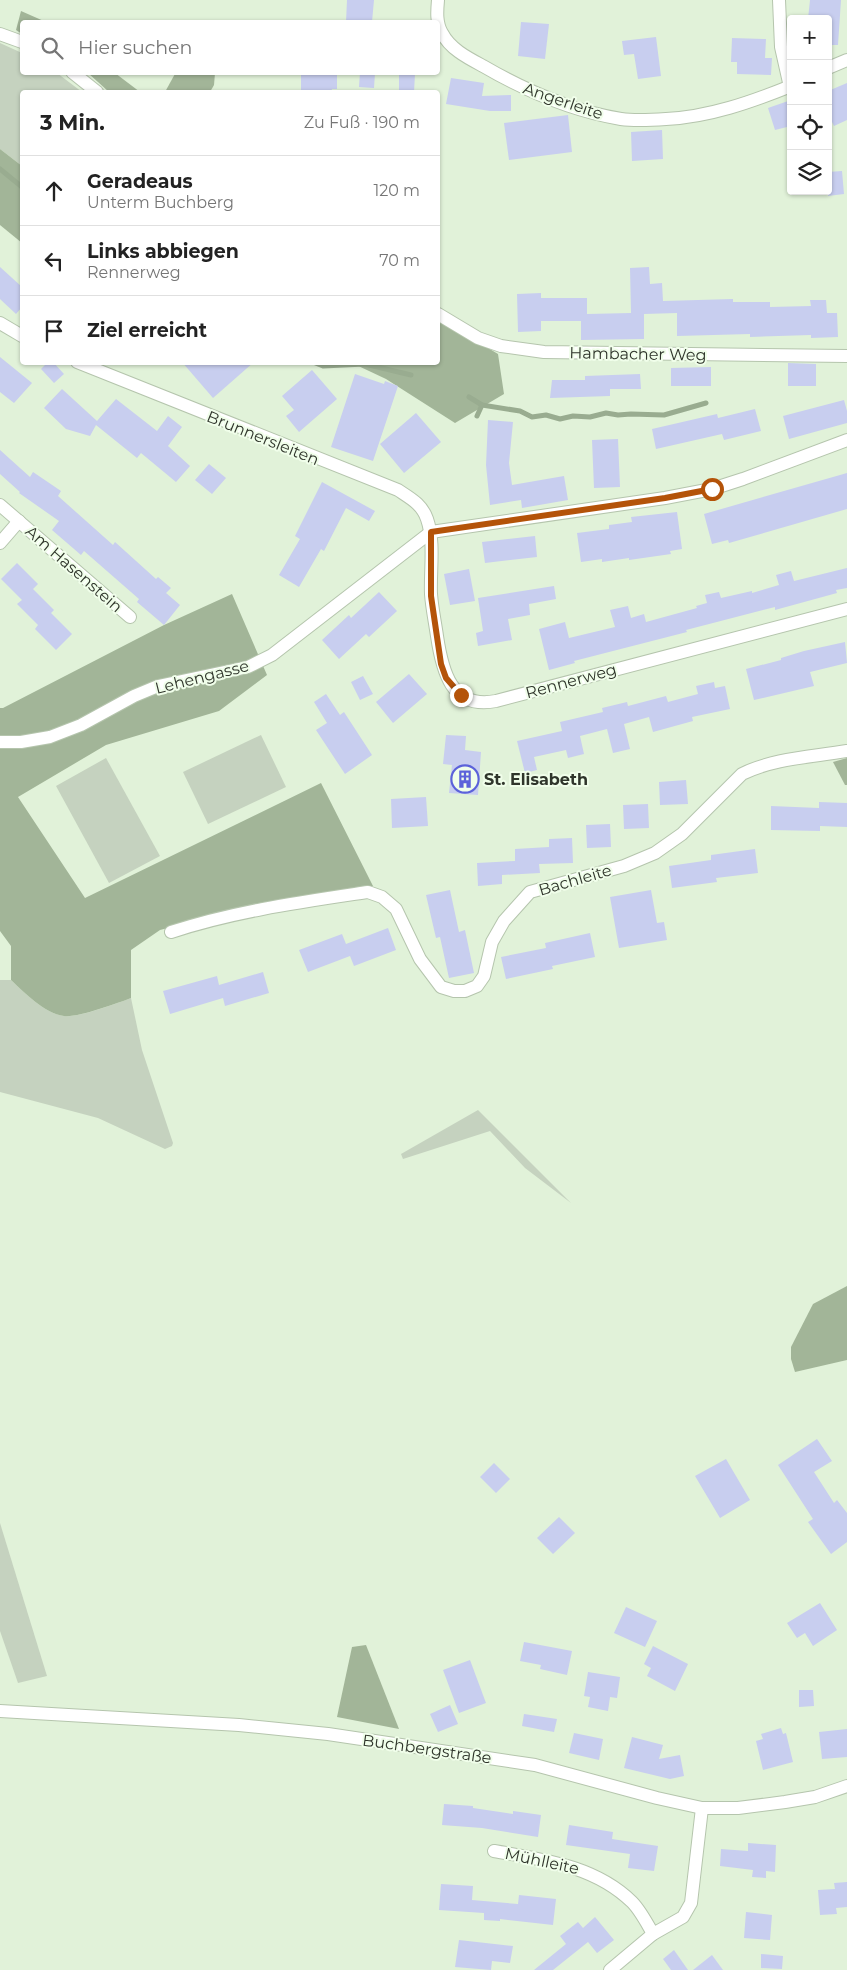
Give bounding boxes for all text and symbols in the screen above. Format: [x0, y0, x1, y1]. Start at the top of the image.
map controls [787, 15, 832, 195]
button: + [787, 15, 832, 60]
search box [20, 20, 440, 75]
icon: search [38, 34, 66, 62]
text: Hier suchen [78, 36, 192, 59]
button: − [787, 60, 832, 105]
street label: Angerleite [521, 78, 605, 124]
button: locate [787, 105, 832, 150]
text: 3 Min. [40, 110, 105, 135]
text: Zu Fuß · 190 m [304, 113, 420, 132]
button: layers [787, 150, 832, 195]
text: Geradeaus [87, 170, 193, 193]
icon: ahead [40, 177, 68, 205]
text: 120 m [373, 181, 420, 200]
text: Unterm Buchberg [87, 193, 234, 212]
text: Links abbiegen [87, 240, 239, 263]
icon: left [40, 247, 68, 275]
text: 70 m [379, 251, 420, 270]
text: Rennerweg [87, 263, 181, 282]
icon: arrive [40, 317, 68, 345]
text: Ziel erreicht [87, 319, 207, 342]
street label: Hambacher Weg [569, 343, 707, 365]
street label: Brunnersleiten [204, 407, 322, 469]
route start [701, 478, 724, 501]
street label: Am Hasenstein [22, 522, 126, 616]
street label: Lehengasse [153, 656, 251, 698]
street label: Rennerweg [523, 660, 619, 702]
route end [450, 684, 473, 707]
building icon: St. Elisabeth [450, 764, 480, 794]
place label: St. Elisabeth [484, 770, 588, 789]
street label: Bachleite [536, 861, 614, 899]
street label: Buchbergstraße [361, 1731, 493, 1767]
street label: Mühlleite [503, 1844, 581, 1878]

